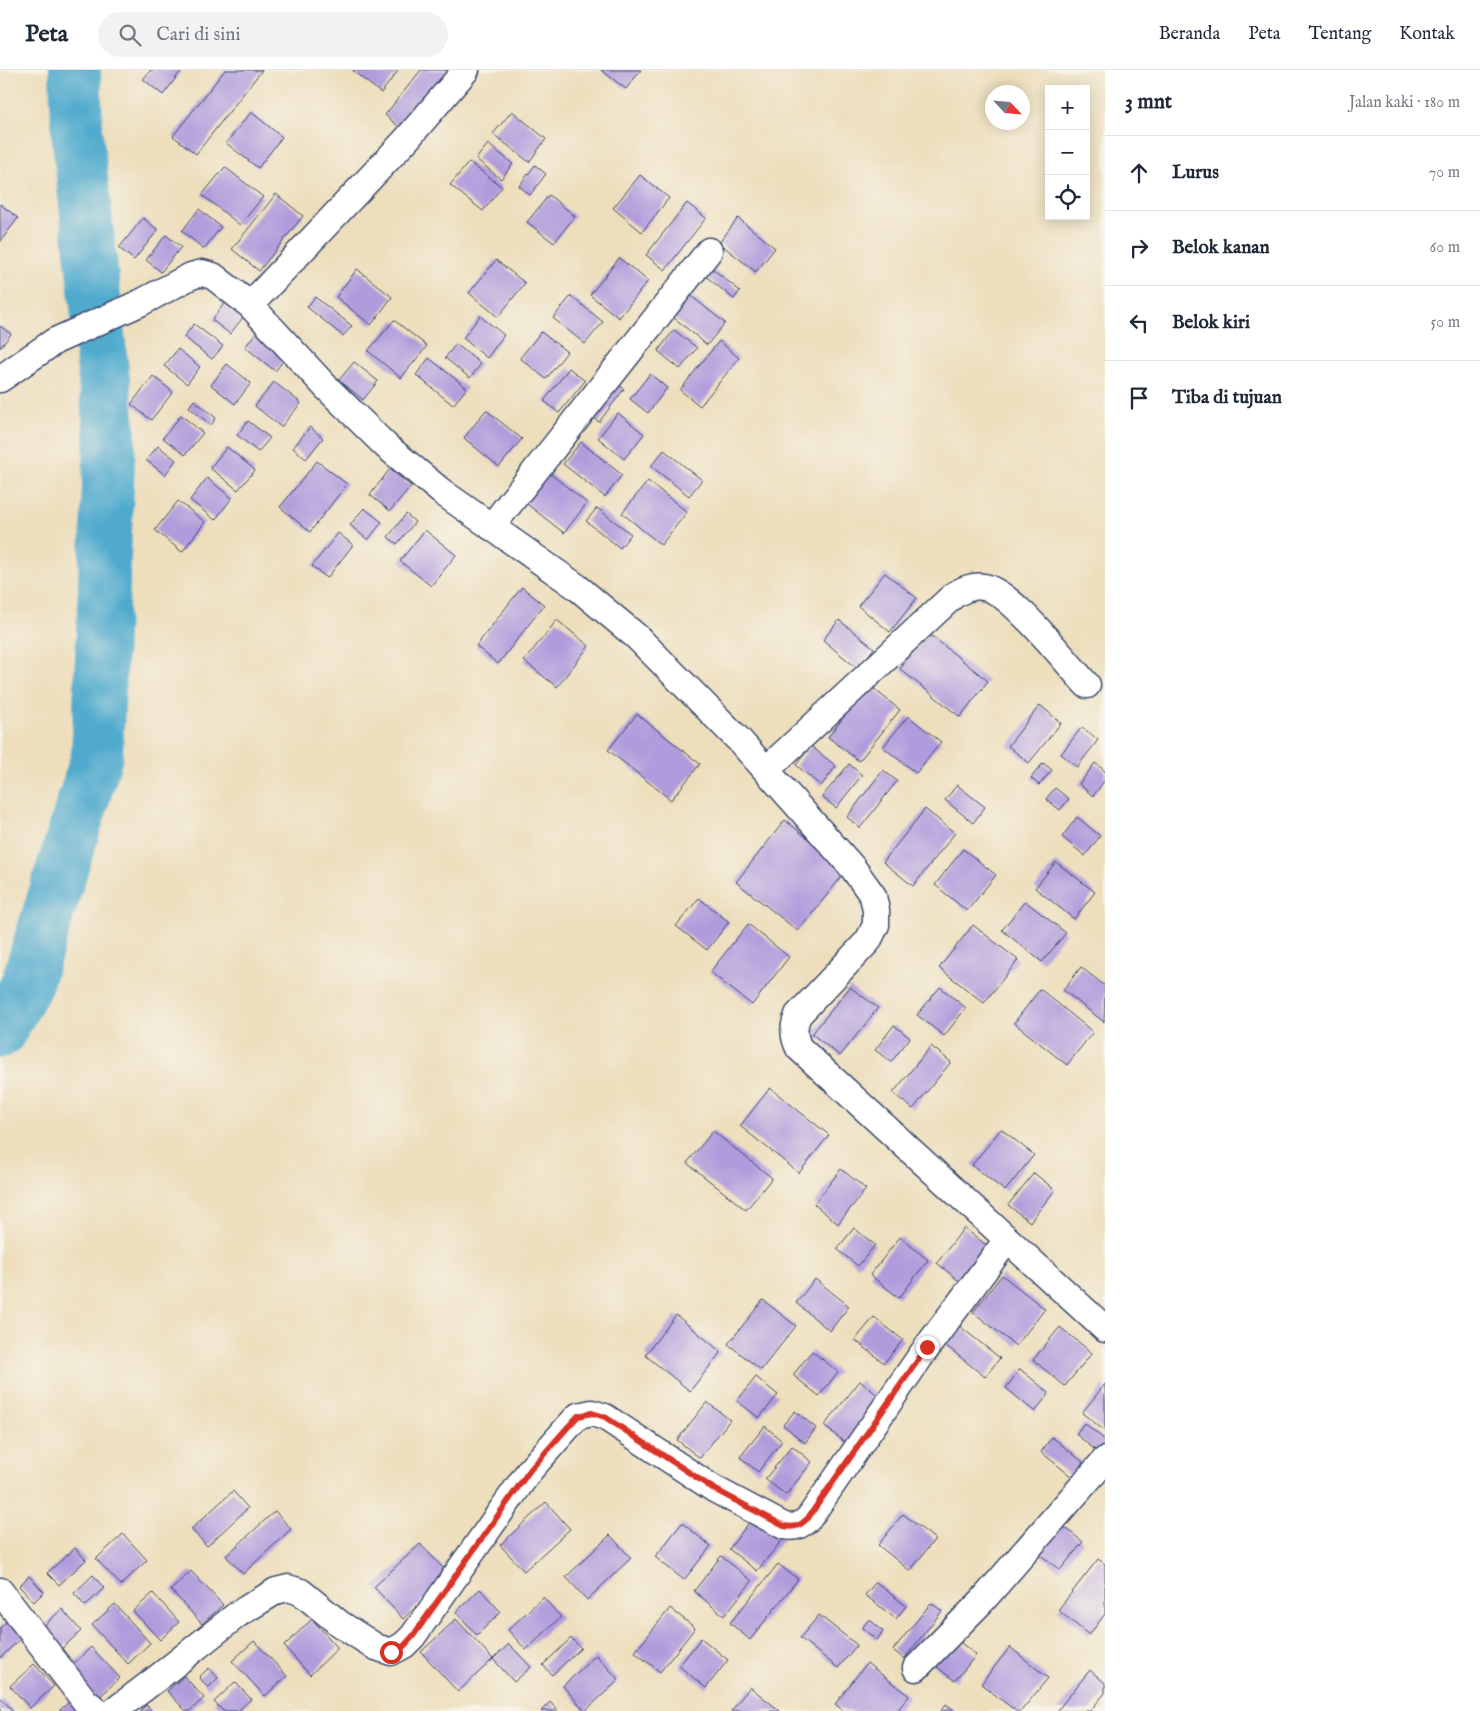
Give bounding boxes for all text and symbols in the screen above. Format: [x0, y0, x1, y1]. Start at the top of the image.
search box [98, 12, 448, 57]
text: Peta [25, 19, 68, 50]
icon: search [116, 21, 144, 49]
text: Cari di sini [156, 23, 241, 47]
text: Beranda [1159, 23, 1220, 46]
text: Peta [1248, 23, 1281, 46]
text: Tentang [1309, 23, 1371, 46]
text: Kontak [1399, 23, 1455, 46]
north arrow [985, 85, 1030, 130]
map controls [1045, 85, 1090, 220]
button: + [1045, 85, 1090, 130]
text: 3 mnt [1125, 89, 1172, 116]
text: Jalan kaki · 180 m [1349, 93, 1460, 113]
button: − [1045, 130, 1090, 175]
icon: ahead [1125, 159, 1153, 187]
text: Lurus [1172, 161, 1219, 185]
text: 70 m [1429, 163, 1460, 183]
button: locate [1045, 175, 1090, 220]
icon: right [1125, 234, 1153, 262]
text: Belok kanan [1172, 236, 1270, 260]
text: 60 m [1430, 238, 1460, 258]
icon: left [1125, 309, 1153, 337]
text: Belok kiri [1172, 311, 1250, 335]
text: 50 m [1431, 313, 1460, 333]
icon: arrive [1125, 384, 1153, 412]
text: Tiba di tujuan [1172, 386, 1282, 410]
route end [916, 1336, 939, 1359]
route start [380, 1641, 403, 1664]

